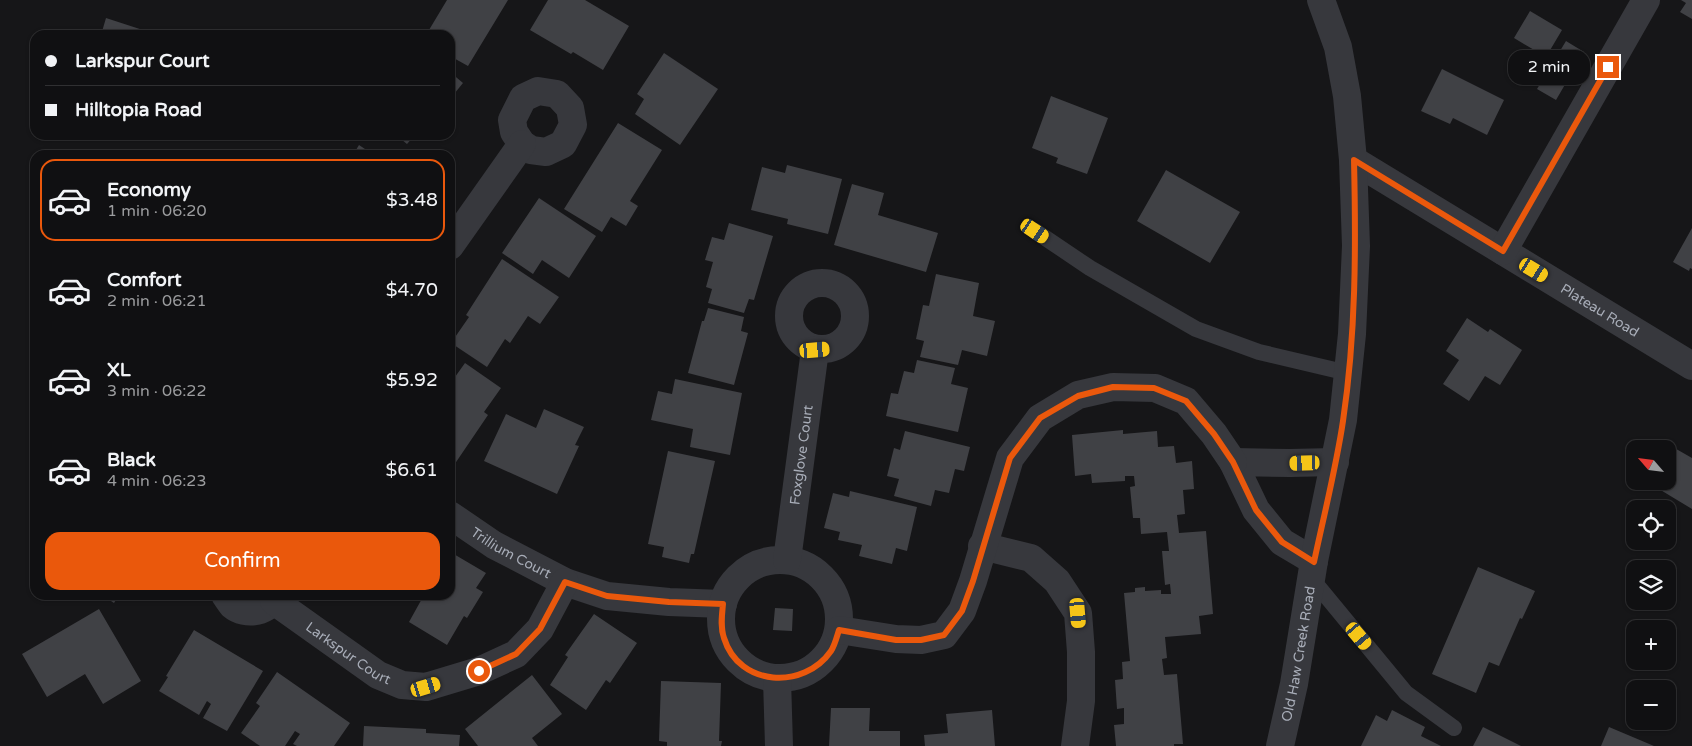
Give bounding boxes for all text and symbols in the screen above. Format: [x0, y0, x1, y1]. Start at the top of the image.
text: Larkspur Court [75, 50, 210, 72]
callout: 2 min [1508, 50, 1590, 84]
route end [1597, 56, 1619, 78]
text: 2 min [1528, 57, 1570, 77]
text: Hilltopia Road [75, 99, 202, 121]
icon: car [47, 178, 92, 223]
text: Economy [107, 179, 191, 201]
text: $3.48 [386, 189, 438, 211]
text: 1 min · 06:20 [107, 201, 206, 221]
car [1018, 216, 1051, 246]
car [1517, 256, 1550, 284]
icon: car [47, 268, 92, 313]
text: Comfort [107, 269, 181, 291]
text: $4.70 [386, 279, 438, 301]
street label: Plateau Road [1558, 280, 1642, 340]
text: 2 min · 06:21 [107, 291, 206, 311]
car [799, 341, 830, 359]
icon: car [47, 358, 92, 403]
text: XL [107, 359, 131, 381]
text: $5.92 [386, 369, 438, 391]
text: 3 min · 06:22 [107, 381, 206, 401]
street label: Foxglove Court [786, 403, 816, 506]
north arrow [1626, 440, 1676, 490]
map controls [1626, 440, 1676, 730]
icon: car [47, 448, 92, 493]
text: Black [107, 449, 156, 471]
car [1289, 455, 1320, 471]
text: $6.61 [386, 459, 438, 481]
text: 4 min · 06:23 [107, 471, 206, 491]
button: locate [1626, 500, 1676, 550]
street label: Trillium Court [468, 523, 555, 582]
button: Confirm [45, 532, 440, 590]
button: layers [1626, 560, 1676, 610]
street label: Old Haw Creek Road [1277, 585, 1318, 723]
car [1069, 597, 1086, 629]
street label: Larkspur Court [303, 618, 394, 688]
car [1343, 620, 1374, 652]
button: + [1626, 620, 1676, 670]
route start [468, 660, 490, 682]
car [409, 675, 442, 699]
button: − [1626, 680, 1676, 730]

